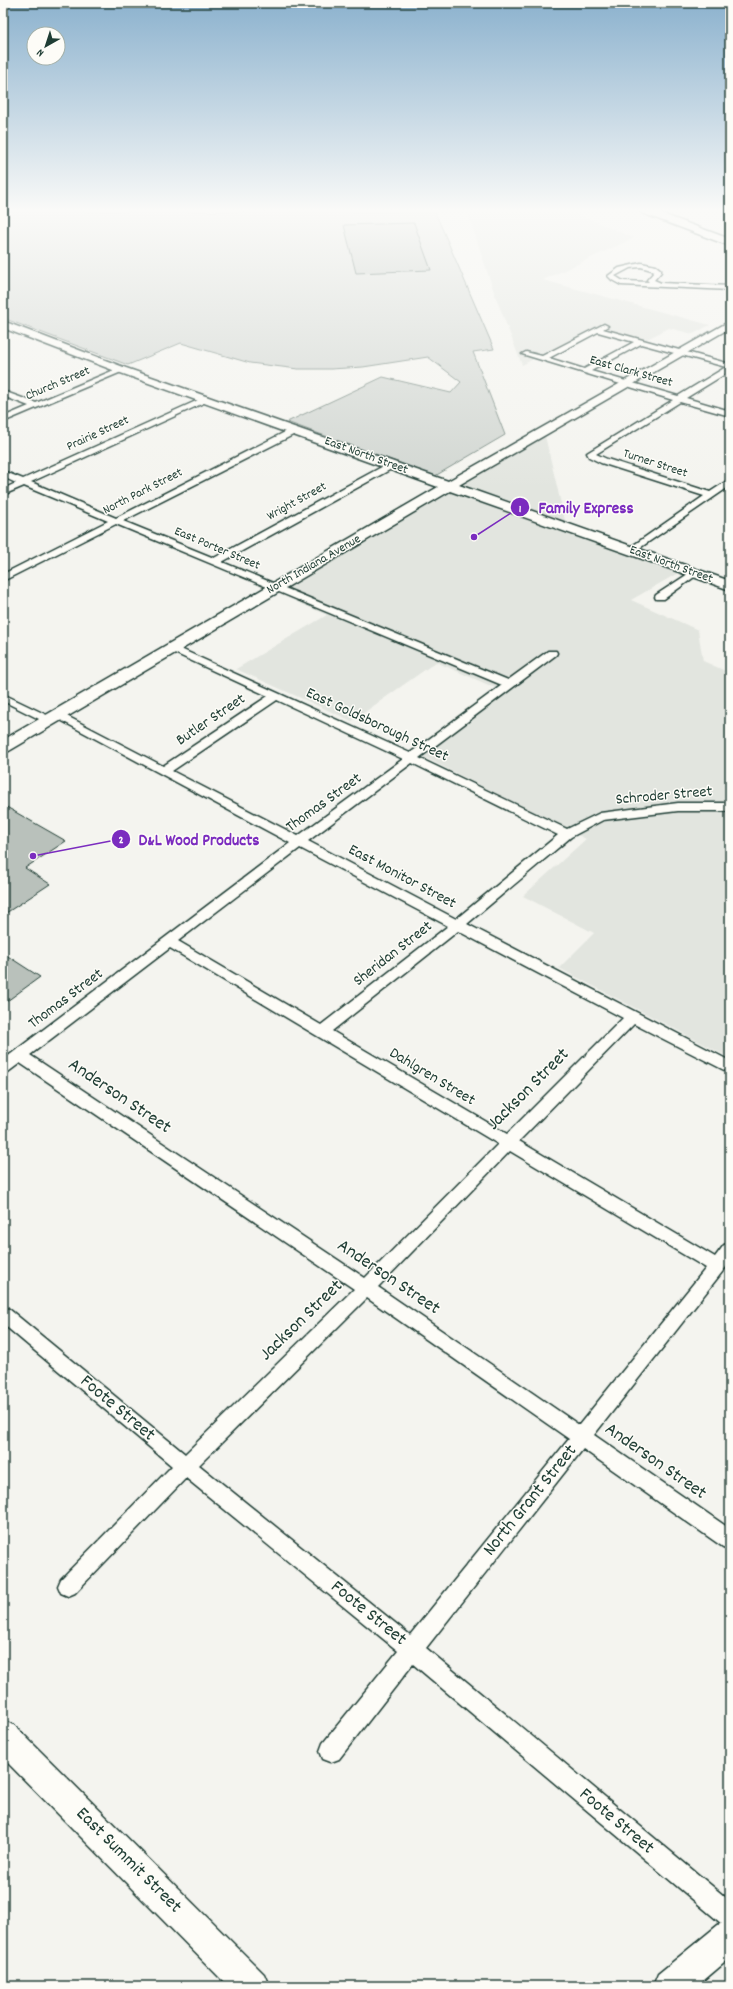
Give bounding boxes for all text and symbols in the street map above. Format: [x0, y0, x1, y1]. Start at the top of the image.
north arrow [26, 26, 66, 66]
text: N [33, 44, 48, 60]
street label: East Clark Street [587, 351, 675, 393]
street label: Church Street [23, 362, 93, 406]
street label: Prairie Street [64, 411, 132, 457]
street label: East North Street [322, 432, 411, 480]
street label: Turner Street [620, 445, 690, 483]
street label: North Park Street [100, 464, 186, 520]
street label: Wright Street [264, 478, 330, 526]
callout: Family Express [510, 493, 642, 522]
text: Family Express [538, 498, 634, 522]
text: 1 [519, 501, 522, 518]
street label: East Porter Street [171, 522, 263, 576]
street label: North Indiana Avenue [263, 530, 365, 600]
street label: East North Street [627, 541, 716, 589]
street label: East Goldsborough Street [302, 682, 452, 768]
street label: Butler Street [172, 688, 251, 752]
street label: Thomas Street [281, 768, 367, 838]
street label: Schroder Street [615, 780, 713, 812]
callout: D&L Wood Products [111, 825, 268, 854]
text: D&L Wood Products [138, 830, 260, 854]
text: 2 [118, 832, 124, 849]
street label: East Monitor Street [344, 839, 460, 915]
street label: Sheridan Street [348, 916, 438, 992]
street label: Thomas Street [24, 963, 108, 1035]
street label: Dahlgren Street [385, 1042, 479, 1112]
street label: Jackson Street [482, 1043, 576, 1137]
street label: Anderson Street [62, 1052, 176, 1142]
street label: Anderson Street [331, 1233, 445, 1323]
street label: Jackson Street [254, 1274, 350, 1368]
street label: Foote Street [73, 1369, 161, 1449]
street label: Anderson Street [598, 1417, 712, 1507]
street label: North Grant Street [477, 1439, 585, 1563]
street label: Foote Street [324, 1575, 412, 1653]
street label: Foote Street [572, 1782, 660, 1862]
street label: East Summit Street [69, 1802, 187, 1920]

